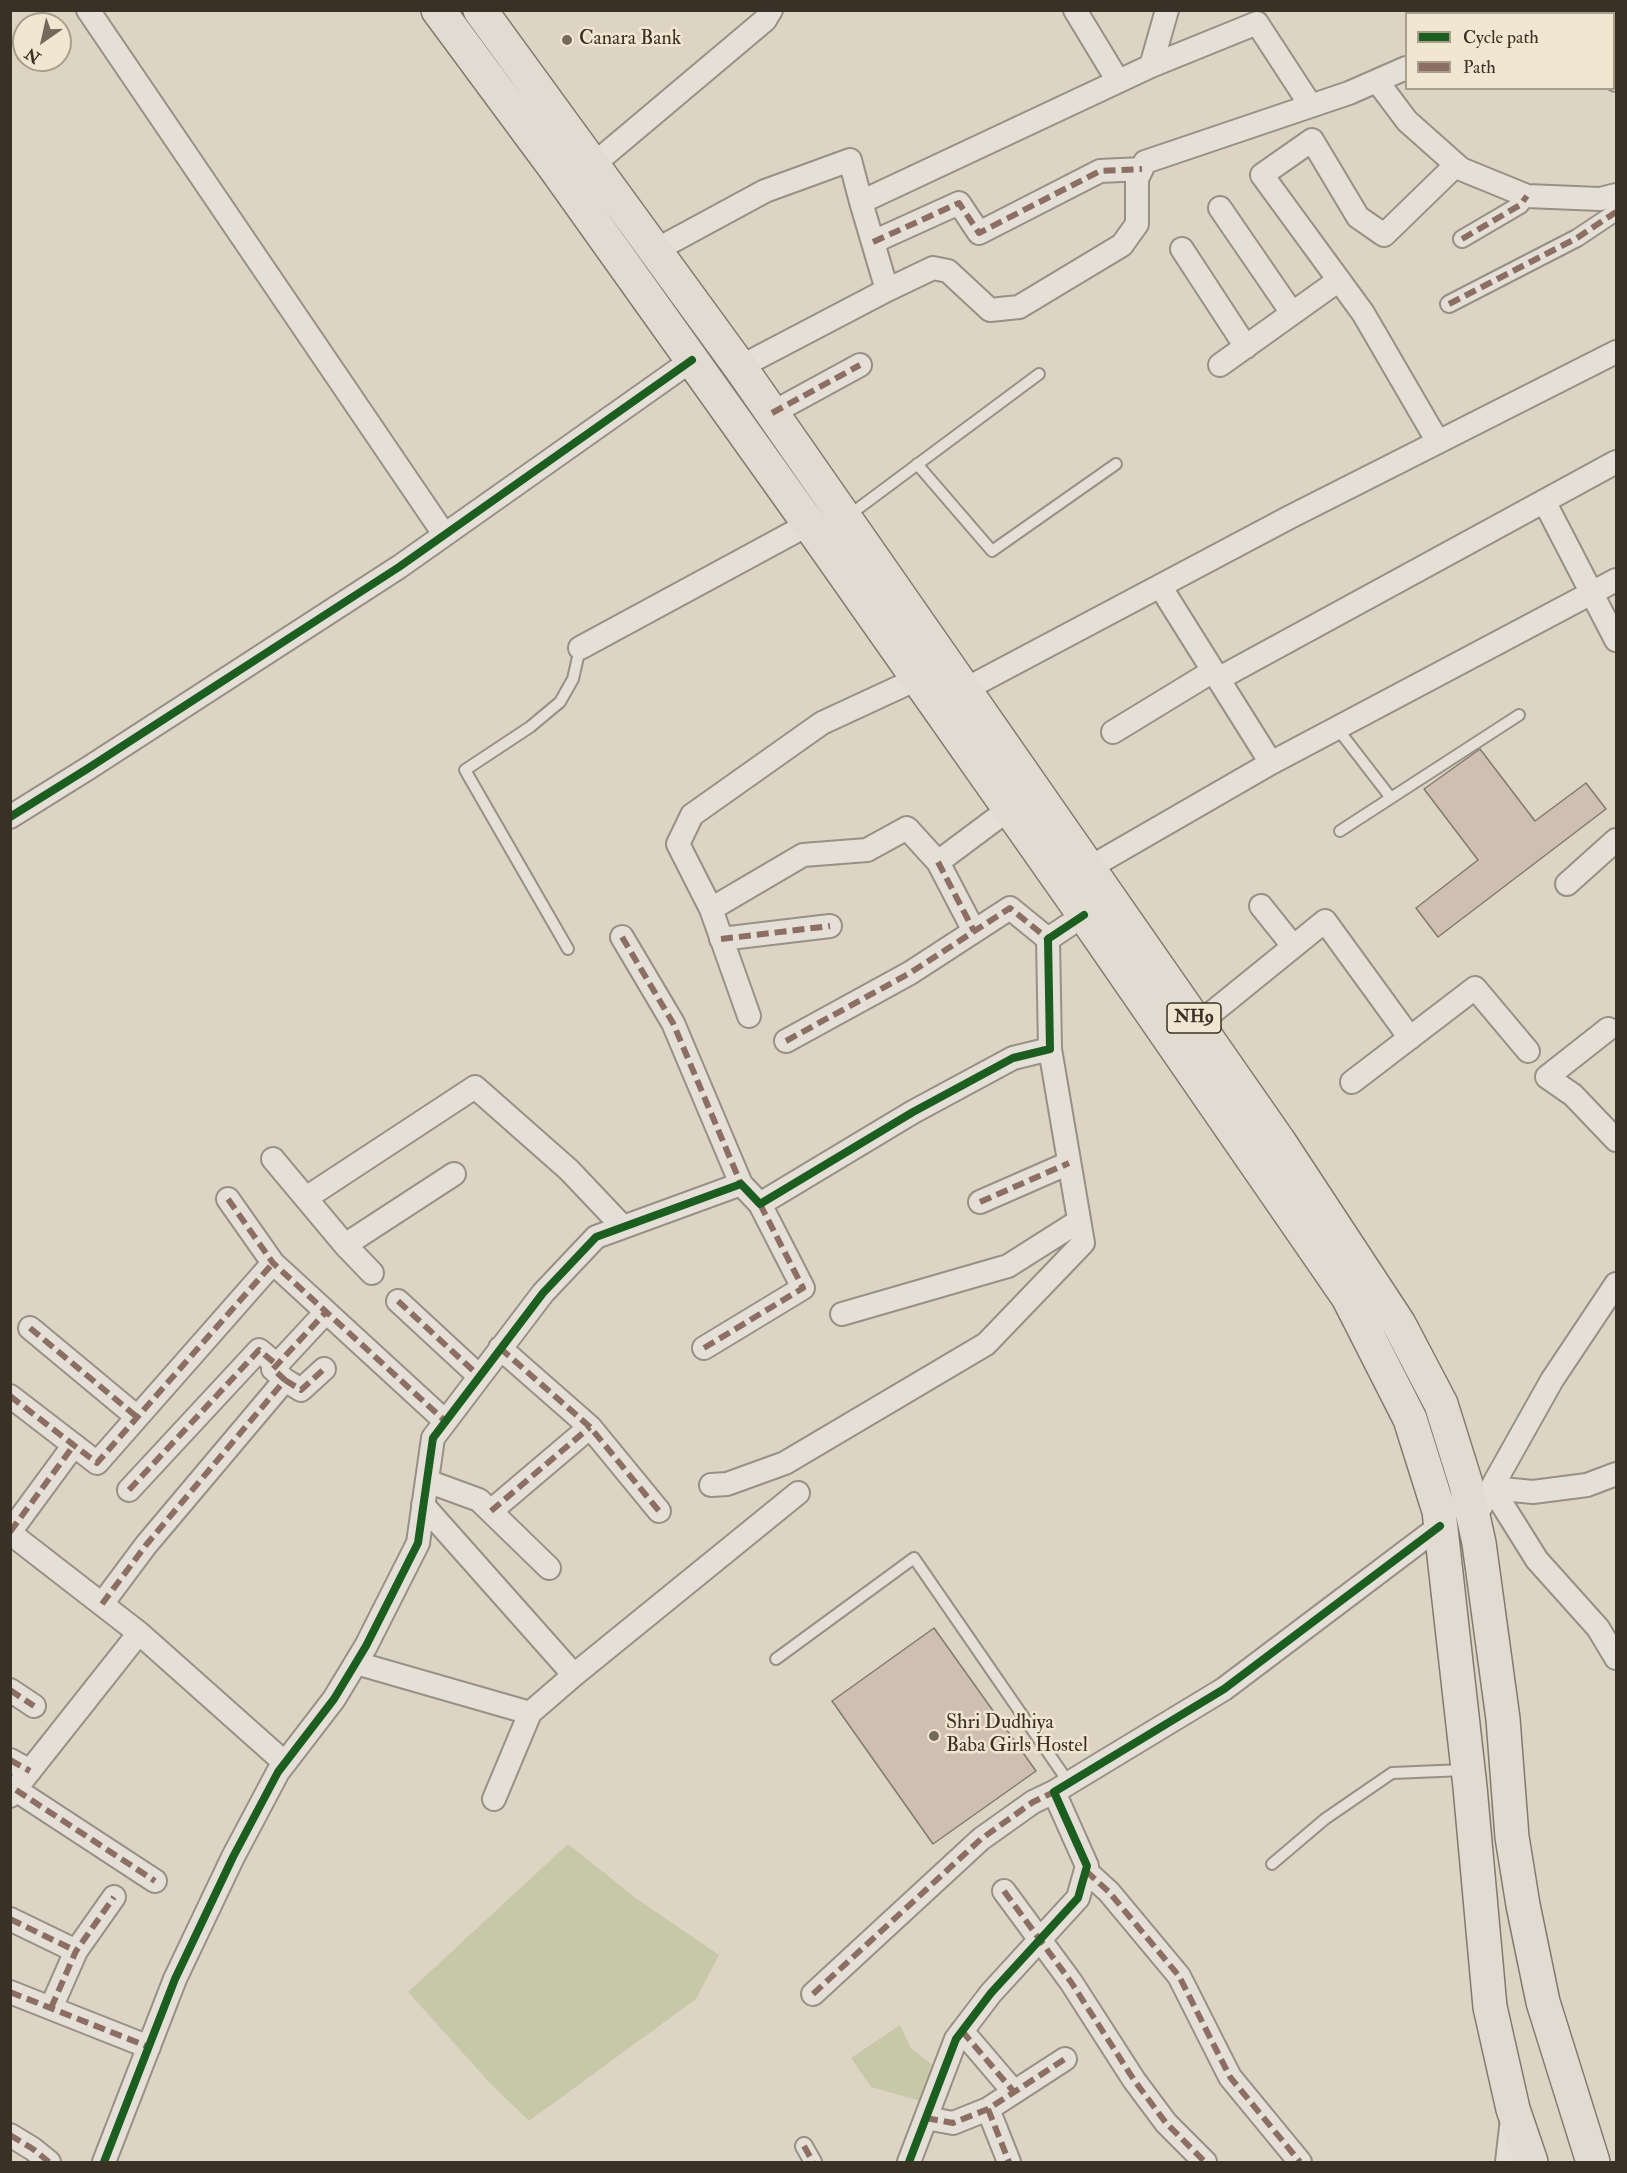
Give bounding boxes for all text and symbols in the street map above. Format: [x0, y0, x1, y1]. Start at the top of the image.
north arrow [12, 12, 72, 72]
legend [1405, 12, 1615, 90]
text: Cycle path [1463, 26, 1539, 49]
place label: Canara Bank [579, 28, 681, 52]
marker: Canara Bank [560, 33, 574, 47]
text: N [22, 43, 45, 68]
text: Path [1463, 56, 1496, 79]
road number: NH9 [1167, 1003, 1221, 1033]
place label: Shri Dudhiya Baba Girls Hostel [946, 1712, 1088, 1759]
marker: Shri Dudhiya Baba Girls Hostel [927, 1729, 941, 1743]

